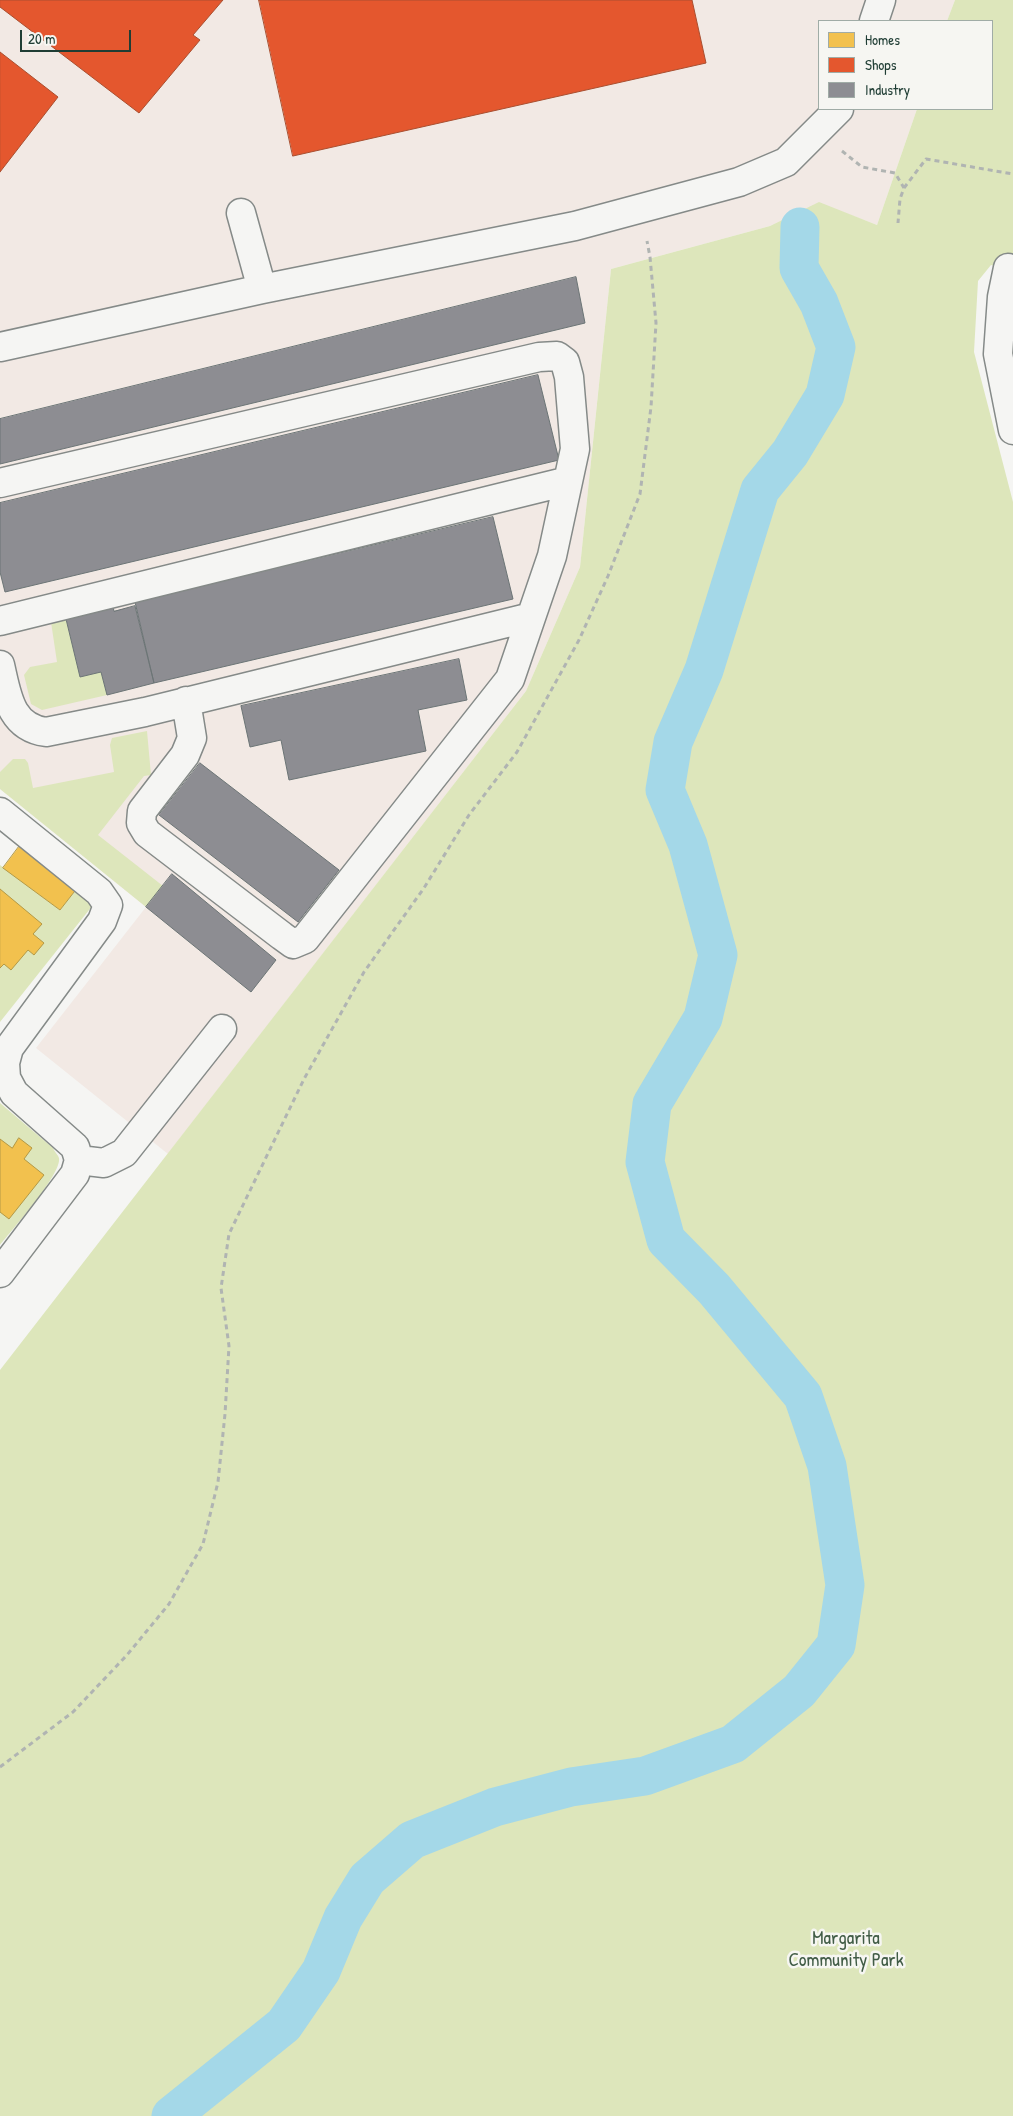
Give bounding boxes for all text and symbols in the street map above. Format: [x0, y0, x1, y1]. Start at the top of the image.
scale bar [22, 20, 134, 52]
legend [818, 20, 993, 110]
text: 20 m [28, 28, 55, 49]
text: Homes [865, 29, 900, 50]
text: Shops [865, 54, 896, 75]
text: Industry [865, 79, 910, 100]
park label: Margarita Community Park [788, 1928, 904, 1972]

